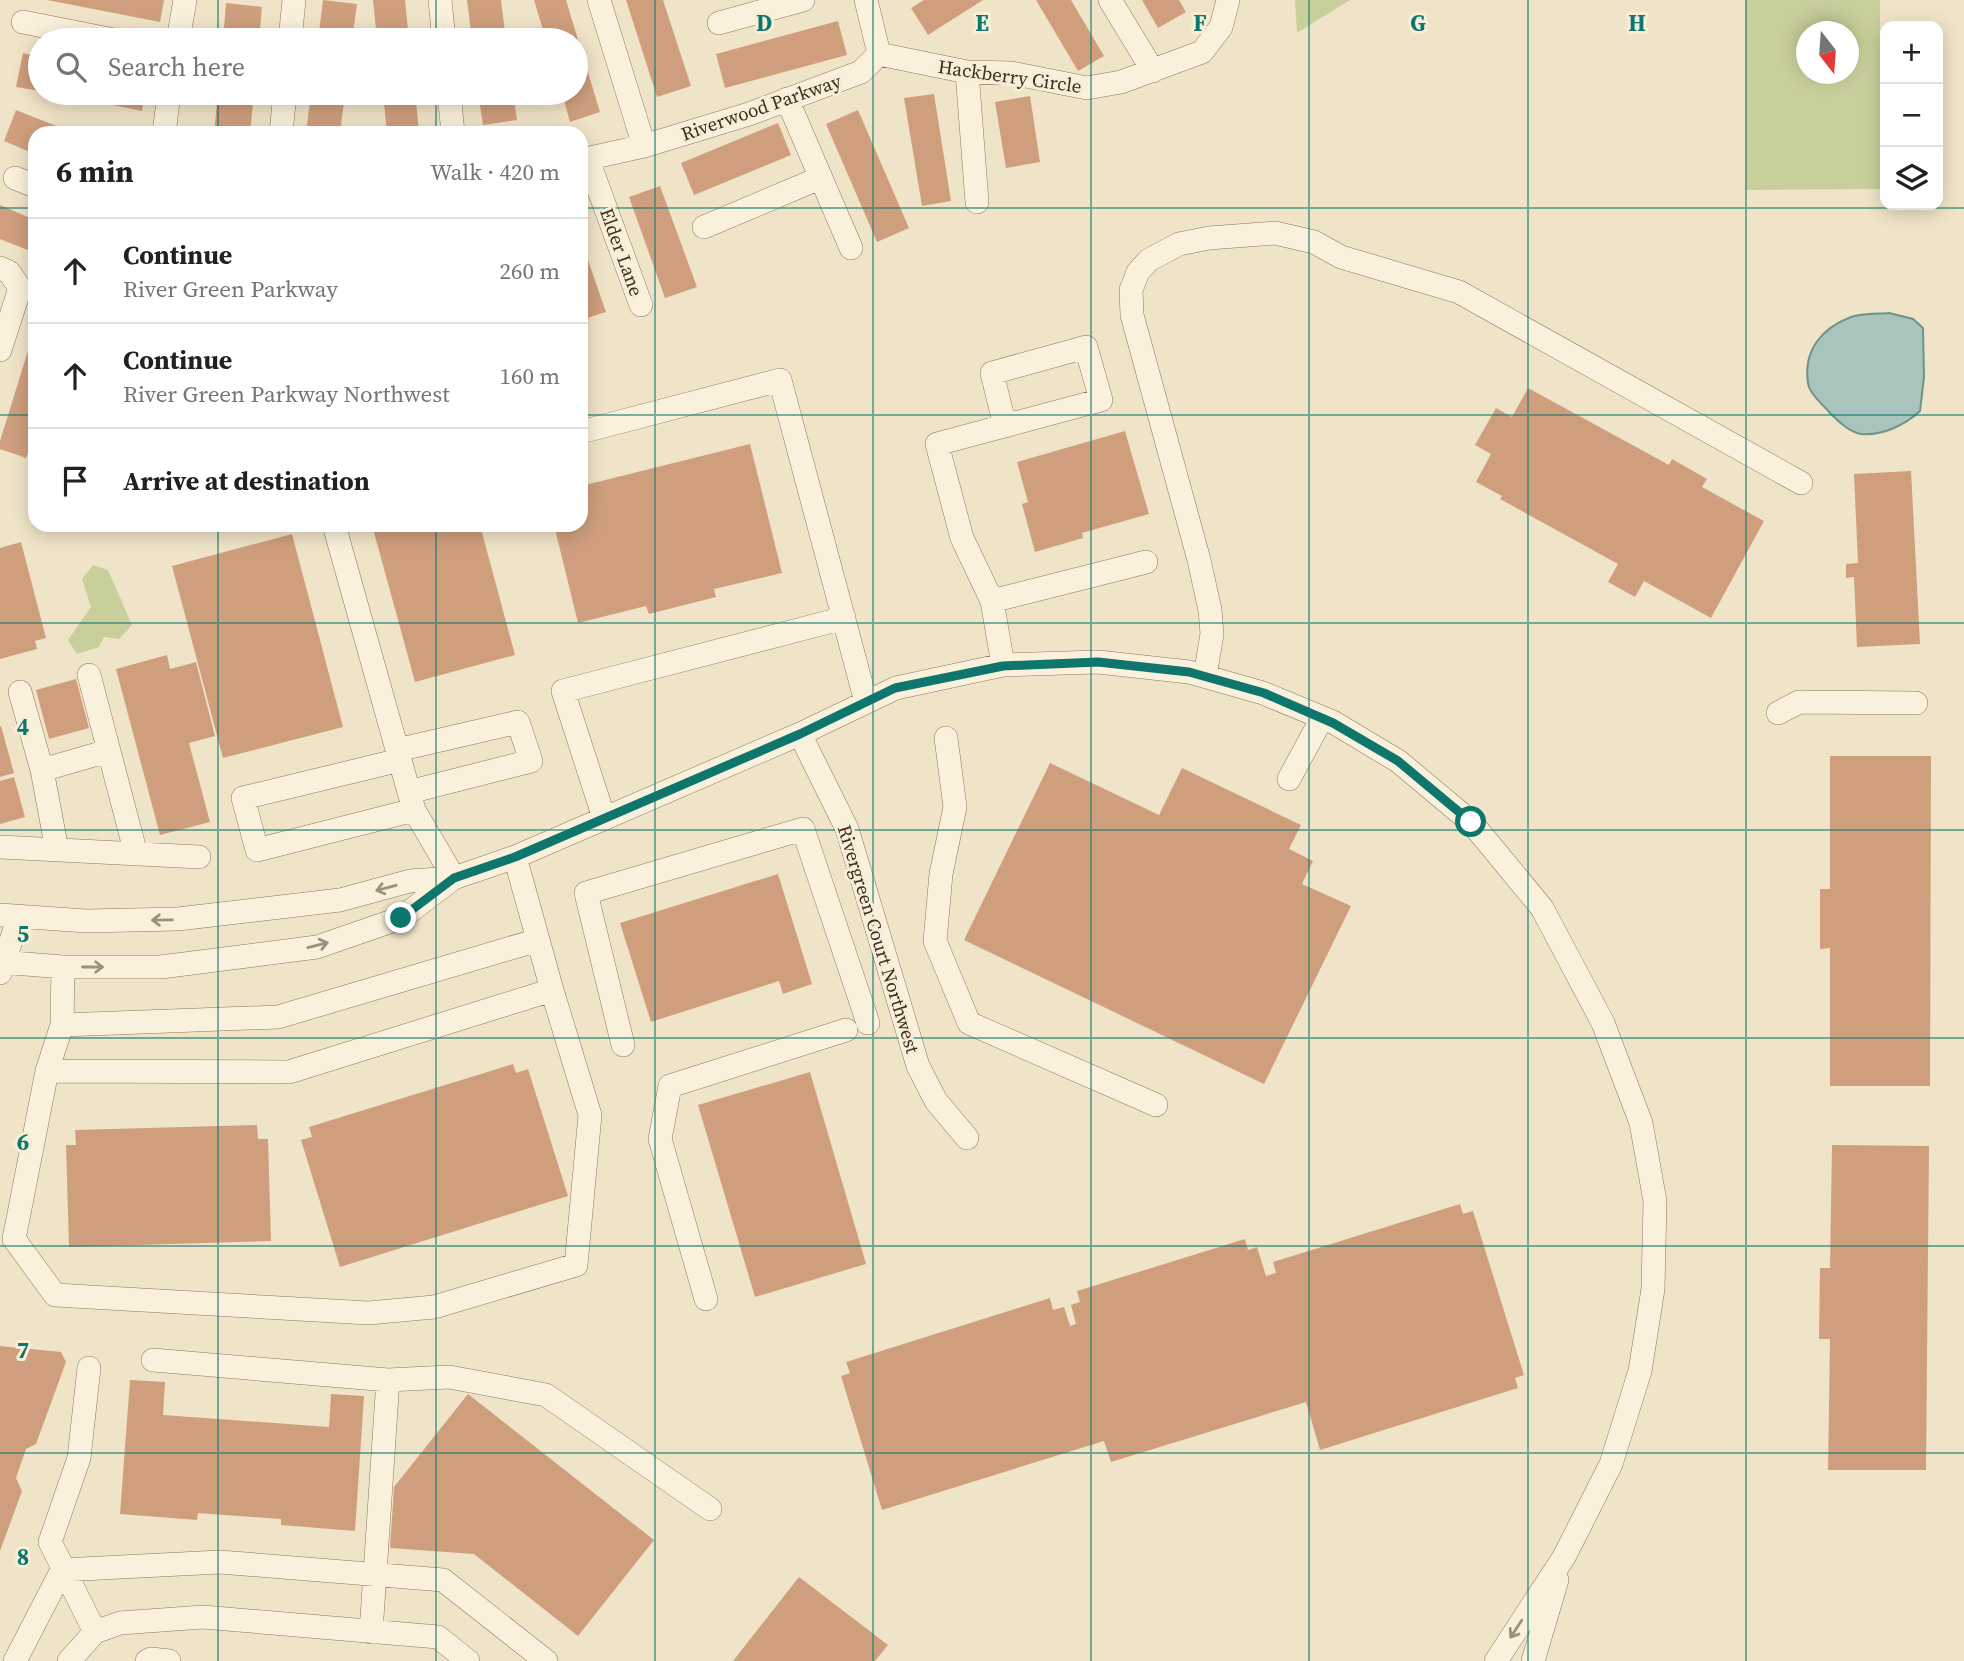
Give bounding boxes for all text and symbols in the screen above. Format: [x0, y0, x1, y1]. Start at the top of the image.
text: D [756, 7, 772, 39]
text: E [975, 7, 989, 39]
text: F [1193, 7, 1207, 39]
text: G [1410, 7, 1426, 39]
text: H [1628, 7, 1646, 39]
north arrow [1796, 21, 1859, 84]
map controls [1880, 21, 1943, 210]
button: + [1880, 21, 1943, 84]
search box [28, 28, 588, 105]
icon: search [52, 48, 90, 86]
text: Search here [108, 49, 245, 85]
street label: Hackberry Circle [937, 53, 1083, 99]
street label: Riverwood Parkway [678, 67, 845, 147]
button: − [1880, 84, 1943, 147]
button: layers [1880, 147, 1943, 210]
text: 6 min [56, 151, 134, 192]
text: Walk · 420 m [430, 156, 560, 188]
street label: Elder Lane [594, 204, 650, 300]
text: Continue [123, 237, 232, 273]
icon: ahead [56, 252, 94, 290]
text: 260 m [499, 255, 560, 287]
text: River Green Parkway [123, 273, 338, 305]
text: Continue [123, 342, 232, 378]
icon: ahead [56, 357, 94, 395]
text: 160 m [499, 360, 560, 392]
text: River Green Parkway Northwest [123, 378, 450, 410]
icon: arrive [56, 462, 94, 500]
text: Arrive at destination [123, 463, 370, 499]
text: 4 [17, 711, 29, 743]
route start [1455, 806, 1486, 837]
street label: Rivergreen Court Northwest [832, 822, 926, 1057]
one-way arrow [375, 882, 398, 895]
route end [385, 902, 416, 933]
one-way arrow [150, 913, 173, 926]
text: 5 [17, 918, 29, 950]
one-way arrow [307, 938, 329, 951]
one-way arrow [81, 960, 104, 974]
text: 6 [17, 1126, 29, 1158]
text: 7 [17, 1334, 29, 1366]
text: 8 [17, 1541, 29, 1573]
one-way arrow [1509, 1619, 1523, 1639]

